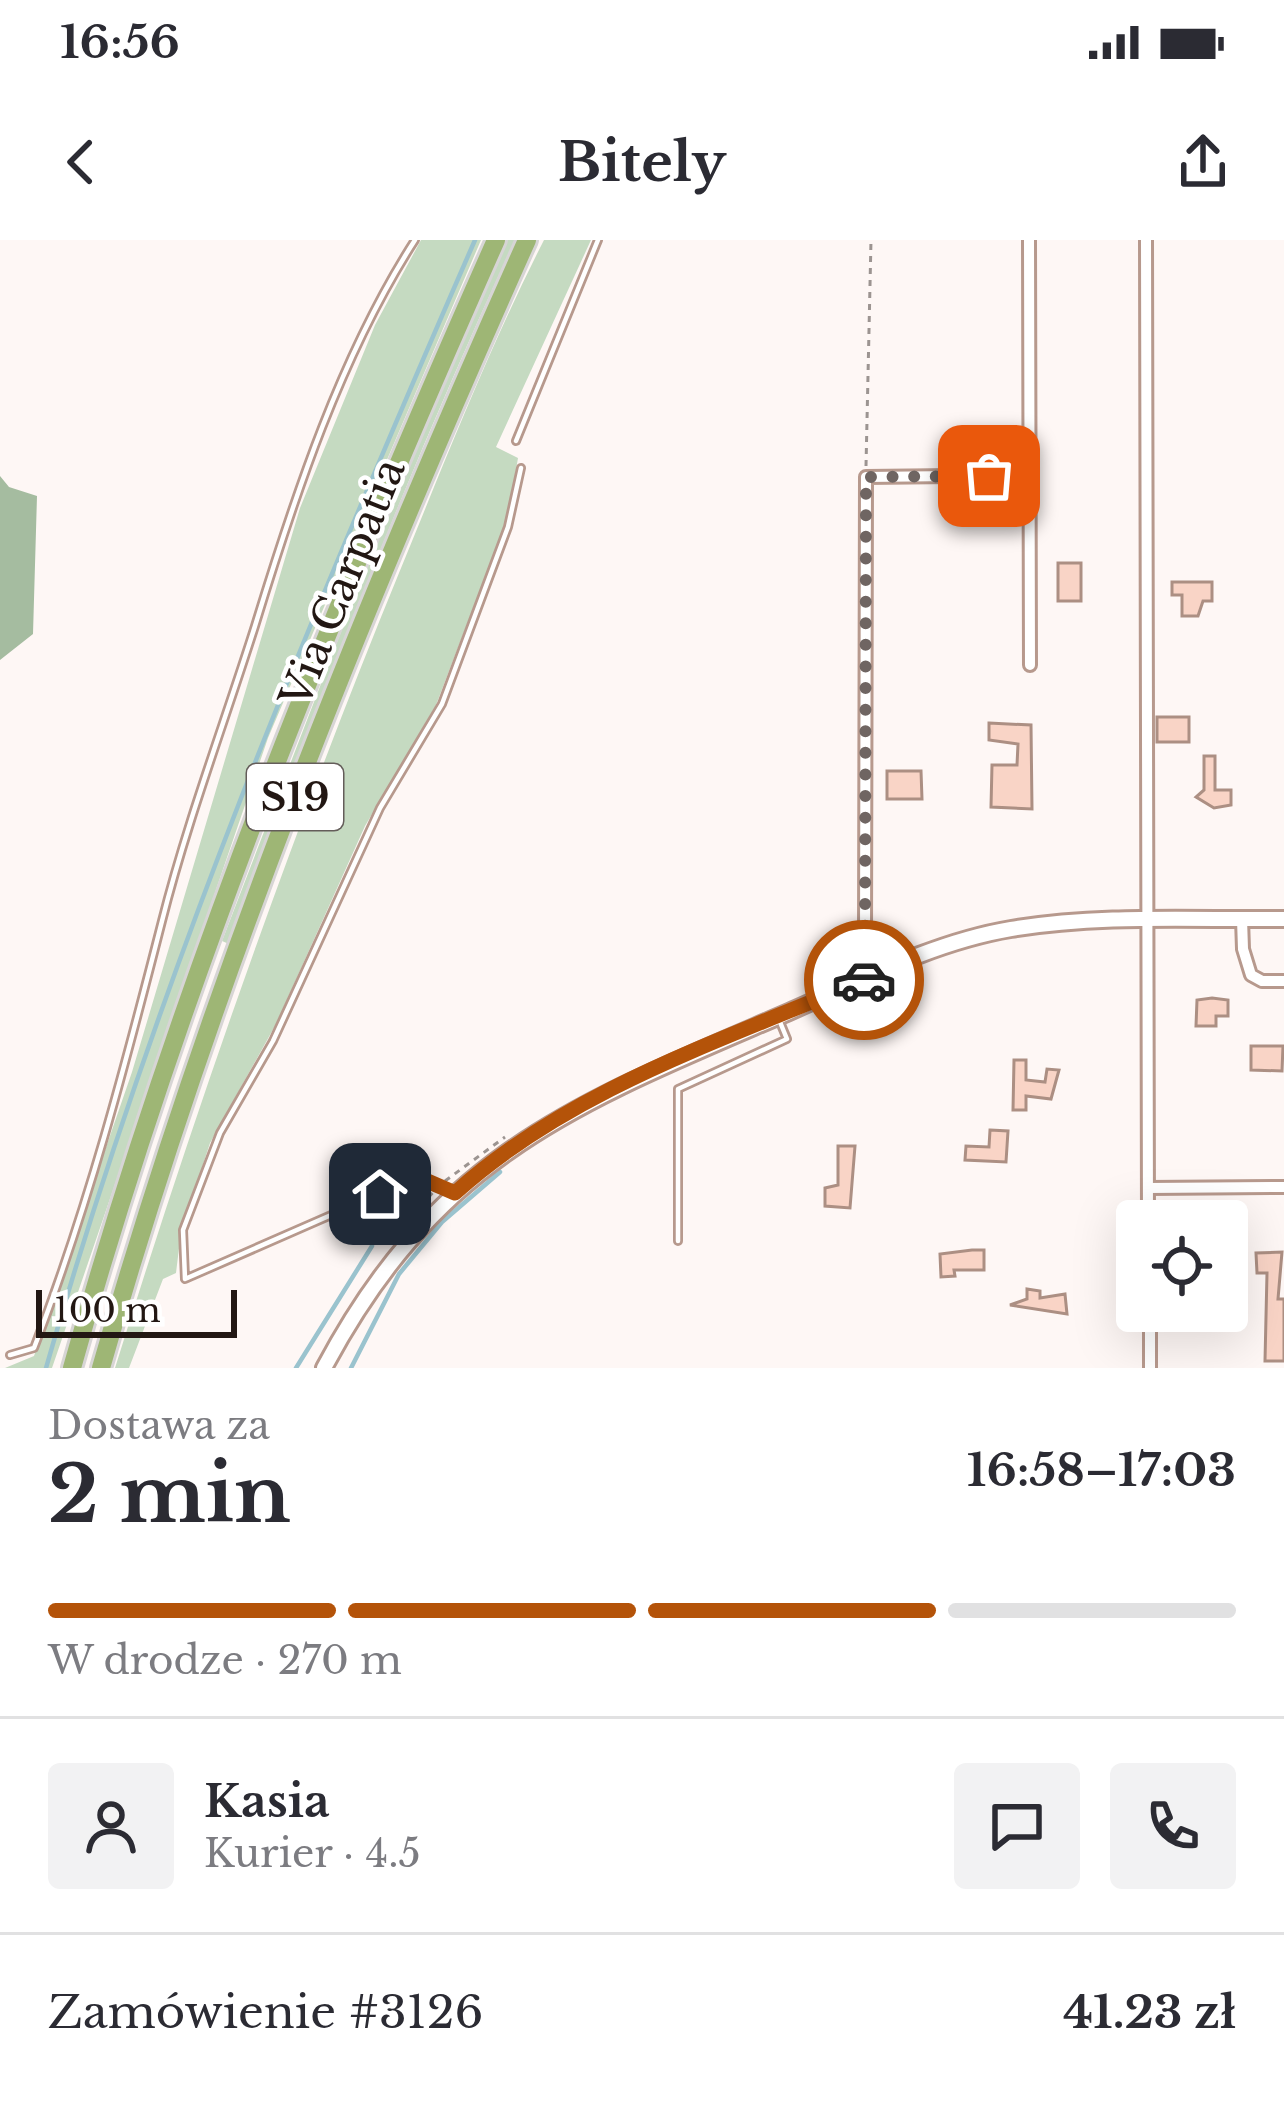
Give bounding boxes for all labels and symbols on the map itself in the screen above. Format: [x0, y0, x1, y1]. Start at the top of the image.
pin [938, 425, 1040, 527]
street label: Via Carpatia [268, 450, 416, 716]
road number: S19 [247, 764, 343, 830]
courier [804, 920, 924, 1040]
pin [329, 1143, 431, 1245]
scale bar [36, 1284, 237, 1337]

